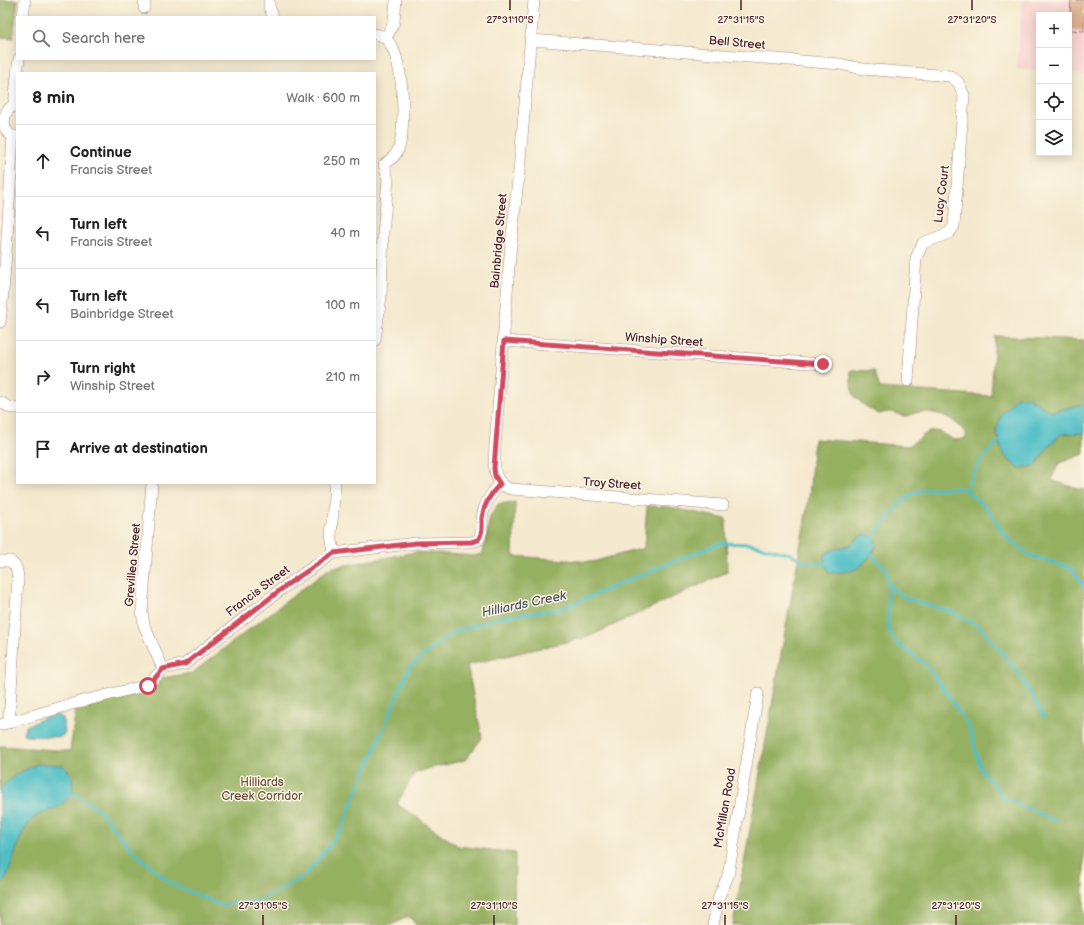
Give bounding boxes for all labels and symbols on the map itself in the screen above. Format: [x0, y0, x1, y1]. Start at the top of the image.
text: 27°31'10"S [486, 14, 534, 26]
text: 27°31'15"S [717, 14, 765, 26]
text: 27°31'20"S [947, 14, 997, 26]
street label: Bell Street [708, 33, 766, 53]
street label: Lucy Court [931, 164, 953, 224]
street label: Bainbridge Street [487, 192, 511, 289]
street label: Winship Street [624, 330, 704, 350]
route end [814, 355, 832, 373]
street label: Troy Street [583, 474, 642, 494]
street label: Grevillea Street [122, 522, 144, 607]
street label: Francis Street [223, 562, 293, 620]
water label: Hilliards Creek [480, 587, 568, 621]
route start [139, 677, 157, 695]
street label: McMillan Road [711, 767, 739, 849]
park label: Hilliards Creek Corridor [222, 775, 303, 804]
text: 27°31'05"S [238, 900, 288, 912]
text: 27°31'10"S [470, 900, 518, 912]
text: 27°31'15"S [701, 900, 749, 912]
text: 27°31'20"S [931, 900, 981, 912]

